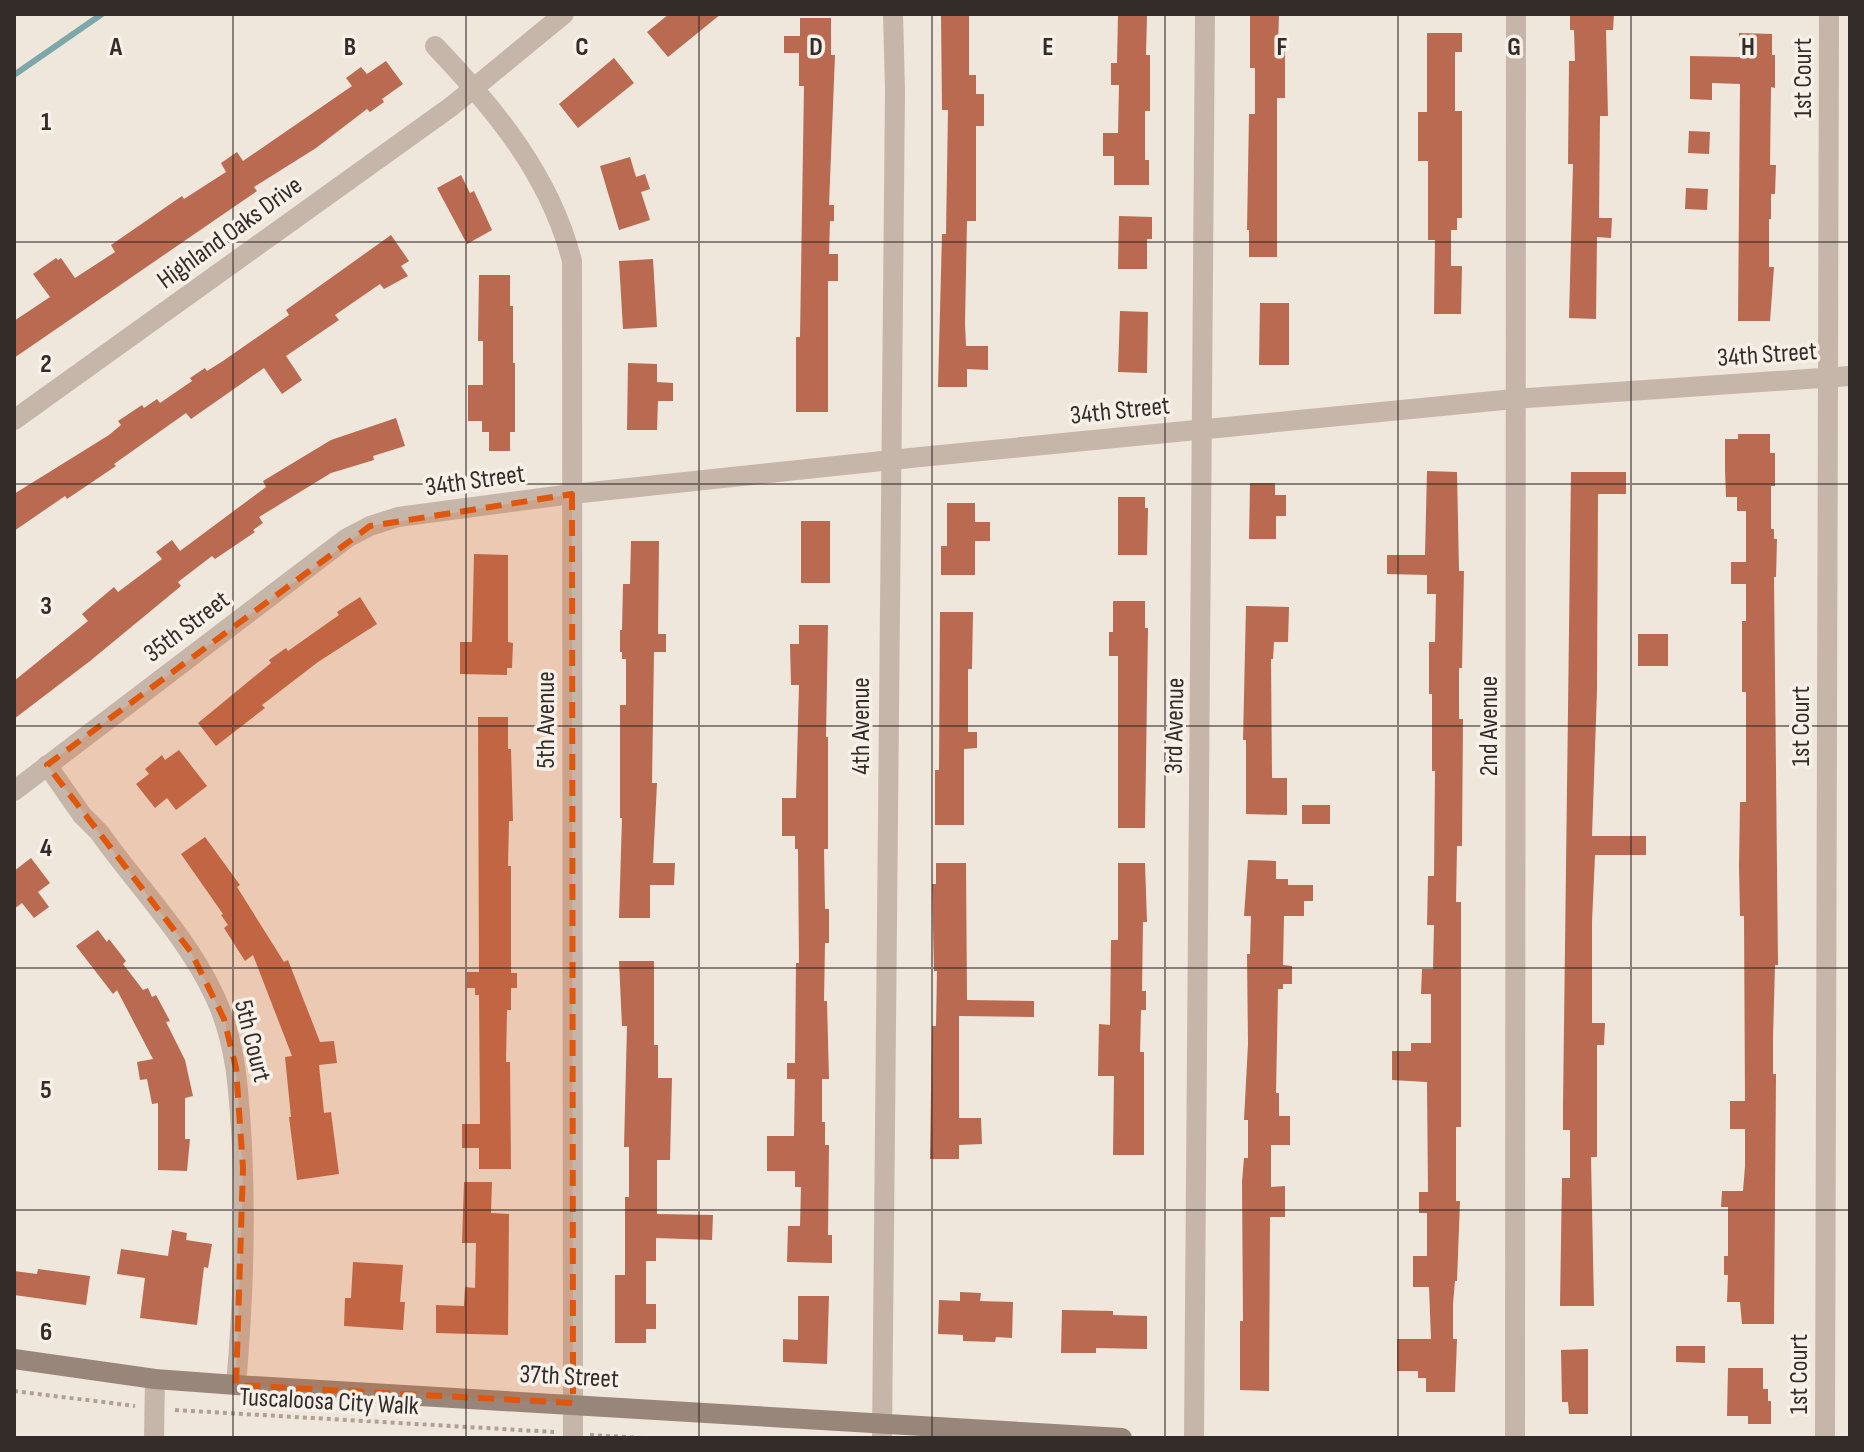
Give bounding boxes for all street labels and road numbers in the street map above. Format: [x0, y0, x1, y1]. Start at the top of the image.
street label: 1st Court [1788, 38, 1819, 118]
street label: Highland Oaks Drive [152, 170, 308, 296]
street label: 34th Street [1716, 336, 1818, 374]
street label: 34th Street [1069, 390, 1171, 432]
street label: 34th Street [423, 459, 527, 503]
street label: 35th Street [138, 585, 236, 669]
street label: 5th Avenue [531, 671, 562, 769]
street label: 2nd Avenue [1474, 676, 1505, 776]
street label: 4th Avenue [846, 677, 877, 775]
street label: 3rd Avenue [1159, 677, 1191, 775]
street label: 1st Court [1786, 686, 1817, 766]
street label: 5th Court [227, 997, 277, 1085]
street label: 1st Court [1784, 1334, 1815, 1414]
street label: 37th Street [518, 1359, 620, 1395]
street label: Tuscaloosa City Walk [239, 1382, 419, 1422]

